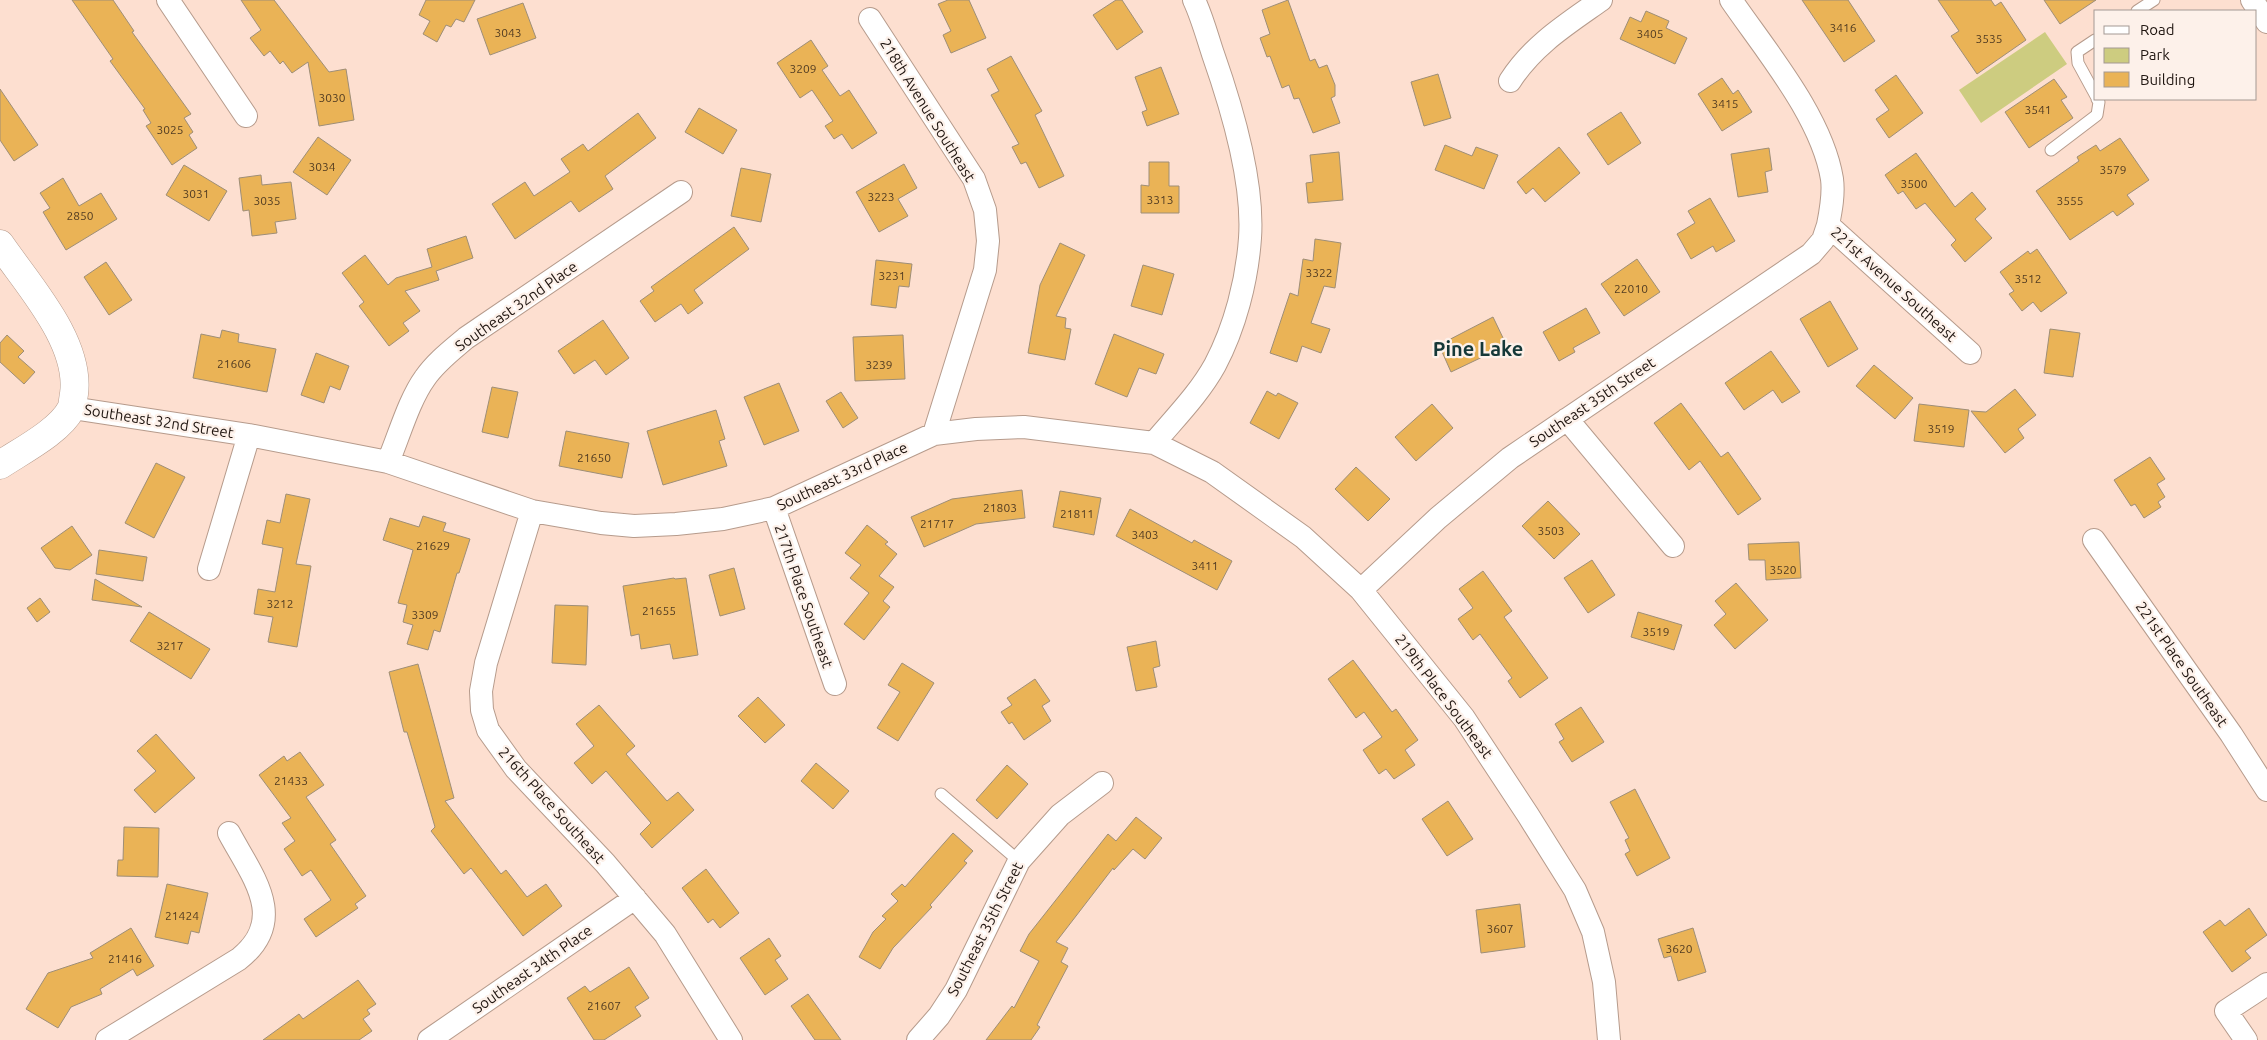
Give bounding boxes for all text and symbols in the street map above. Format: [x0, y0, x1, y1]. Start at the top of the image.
legend [2094, 10, 2257, 100]
house number: 3416 [1829, 21, 1857, 34]
text: Road [2140, 21, 2175, 38]
house number: 3043 [494, 26, 522, 39]
house number: 3405 [1636, 27, 1664, 40]
house number: 3535 [1975, 32, 2003, 45]
street label: 218th Avenue Southeast [877, 35, 979, 185]
text: Park [2140, 46, 2170, 63]
house number: 3209 [789, 62, 817, 75]
text: Building [2140, 71, 2195, 88]
house number: 3030 [318, 91, 346, 104]
house number: 3415 [1711, 97, 1739, 110]
house number: 3541 [2024, 103, 2052, 116]
house number: 3025 [156, 123, 184, 136]
house number: 3034 [308, 160, 336, 173]
house number: 3579 [2099, 163, 2127, 176]
house number: 3500 [1900, 177, 1928, 190]
house number: 3031 [182, 187, 210, 200]
house number: 3223 [867, 190, 895, 203]
house number: 3313 [1146, 193, 1174, 206]
house number: 3035 [253, 194, 281, 207]
house number: 3555 [2056, 194, 2084, 207]
house number: 2850 [66, 209, 94, 222]
street label: 221st Avenue Southeast [1828, 223, 1960, 345]
street label: Southeast 32nd Place [452, 257, 580, 355]
house number: 3322 [1305, 266, 1333, 279]
house number: 3231 [878, 269, 906, 282]
house number: 3512 [2014, 272, 2042, 285]
house number: 22010 [1614, 282, 1648, 295]
district label: Pine Lake [1433, 337, 1523, 360]
street label: Southeast 35th Street [1526, 353, 1658, 450]
house number: 21606 [217, 357, 251, 370]
house number: 3239 [865, 358, 893, 371]
street label: Southeast 32nd Street [83, 401, 235, 441]
house number: 3519 [1927, 422, 1955, 435]
street label: Southeast 33rd Place [774, 438, 910, 514]
house number: 21650 [577, 451, 611, 464]
house number: 21803 [983, 501, 1017, 514]
house number: 21811 [1060, 507, 1094, 520]
house number: 21717 [920, 517, 954, 530]
street label: 217th Place Southeast [771, 522, 837, 670]
house number: 3503 [1537, 524, 1565, 537]
house number: 3403 [1131, 528, 1159, 541]
house number: 21629 [416, 539, 450, 552]
house number: 3411 [1191, 559, 1219, 572]
house number: 3520 [1769, 563, 1797, 576]
house number: 3212 [266, 597, 294, 610]
street label: 221st Place Southeast [2132, 598, 2232, 730]
house number: 21655 [642, 604, 676, 617]
house number: 3309 [411, 608, 439, 621]
house number: 3519 [1642, 625, 1670, 638]
street label: 219th Place Southeast [1392, 631, 1496, 761]
house number: 3217 [156, 639, 184, 652]
street label: 216th Place Southeast [495, 743, 609, 867]
house number: 21433 [274, 774, 308, 787]
street label: Southeast 35th Street [944, 859, 1026, 999]
house number: 21424 [165, 909, 199, 922]
street label: Southeast 34th Place [469, 921, 595, 1017]
house number: 3607 [1486, 922, 1514, 935]
house number: 3620 [1665, 942, 1693, 955]
house number: 21416 [108, 952, 142, 965]
house number: 21607 [587, 999, 621, 1012]

